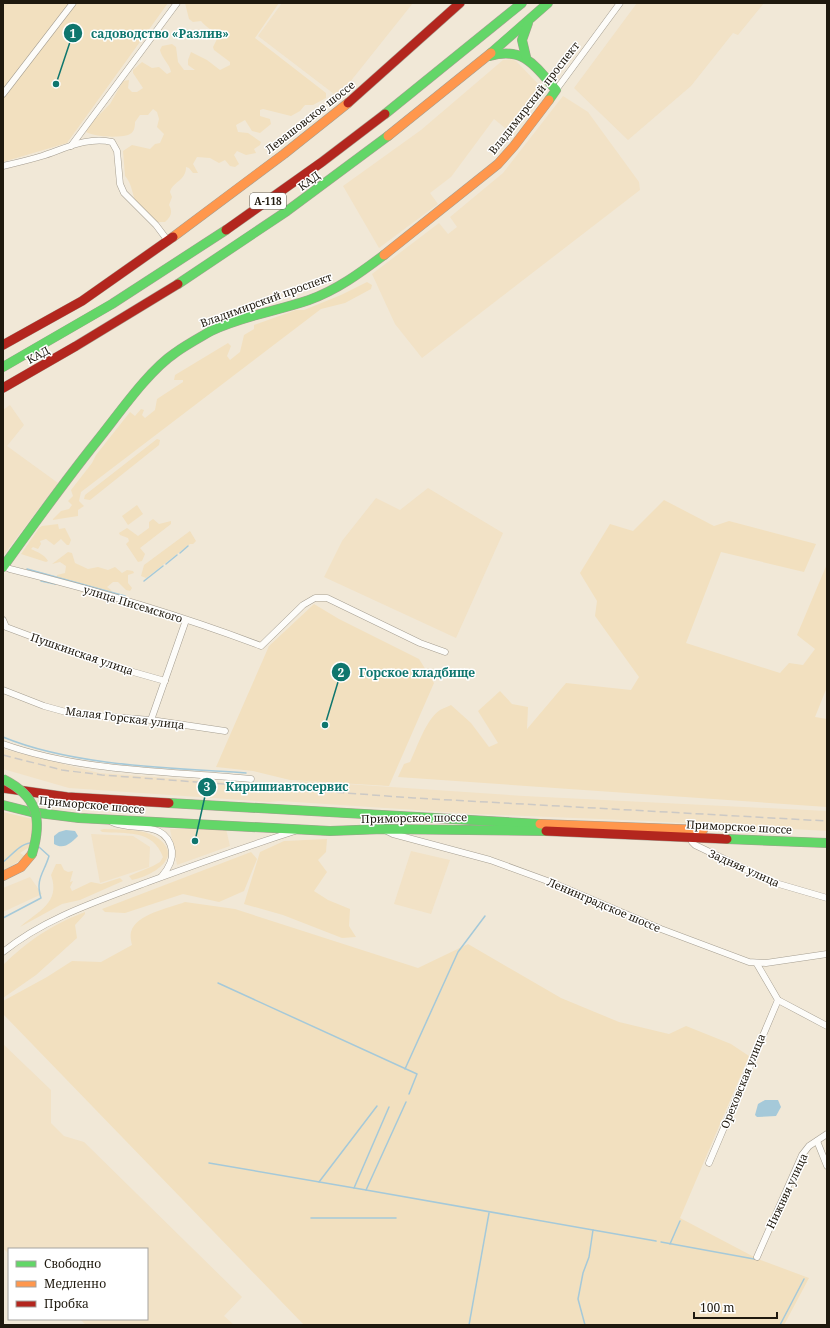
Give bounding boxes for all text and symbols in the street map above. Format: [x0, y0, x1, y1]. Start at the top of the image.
callout: садоводство «Разлив» [63, 21, 237, 45]
text: 1 [70, 25, 77, 42]
text: садоводство «Разлив» [91, 25, 229, 42]
street label: Владимирский проспект [485, 38, 582, 157]
street label: Левашовское шоссе [262, 77, 358, 156]
street label: КАД [295, 168, 323, 194]
road number: А-118 [250, 193, 286, 209]
street label: Владимирский проспект [198, 269, 334, 330]
street label: КАД [24, 342, 52, 367]
street label: улица Писемского [82, 581, 185, 626]
street label: Пушкинская улица [29, 629, 136, 678]
callout: Горское кладбище [331, 660, 483, 684]
text: 2 [338, 664, 345, 681]
text: Горское кладбище [359, 664, 475, 681]
street label: Малая Горская улица [65, 703, 185, 732]
callout: Киришиавтосервис [197, 775, 356, 799]
text: 3 [204, 778, 211, 795]
text: Киришиавтосервис [225, 778, 349, 795]
street label: Приморское шоссе [39, 792, 146, 817]
street label: Приморское шоссе [361, 809, 467, 826]
street label: Приморское шоссе [686, 816, 792, 837]
street label: Задняя улица [706, 845, 782, 890]
street label: Ленинградское шоссе [545, 874, 663, 935]
street label: Ореховская улица [717, 1031, 768, 1131]
street label: Нижняя улица [762, 1151, 811, 1231]
legend [8, 1248, 148, 1320]
text: Свободно [44, 1255, 101, 1272]
text: Медленно [44, 1275, 106, 1292]
scale bar [694, 1294, 777, 1320]
text: Пробка [44, 1295, 89, 1312]
text: 100 m [700, 1299, 735, 1316]

